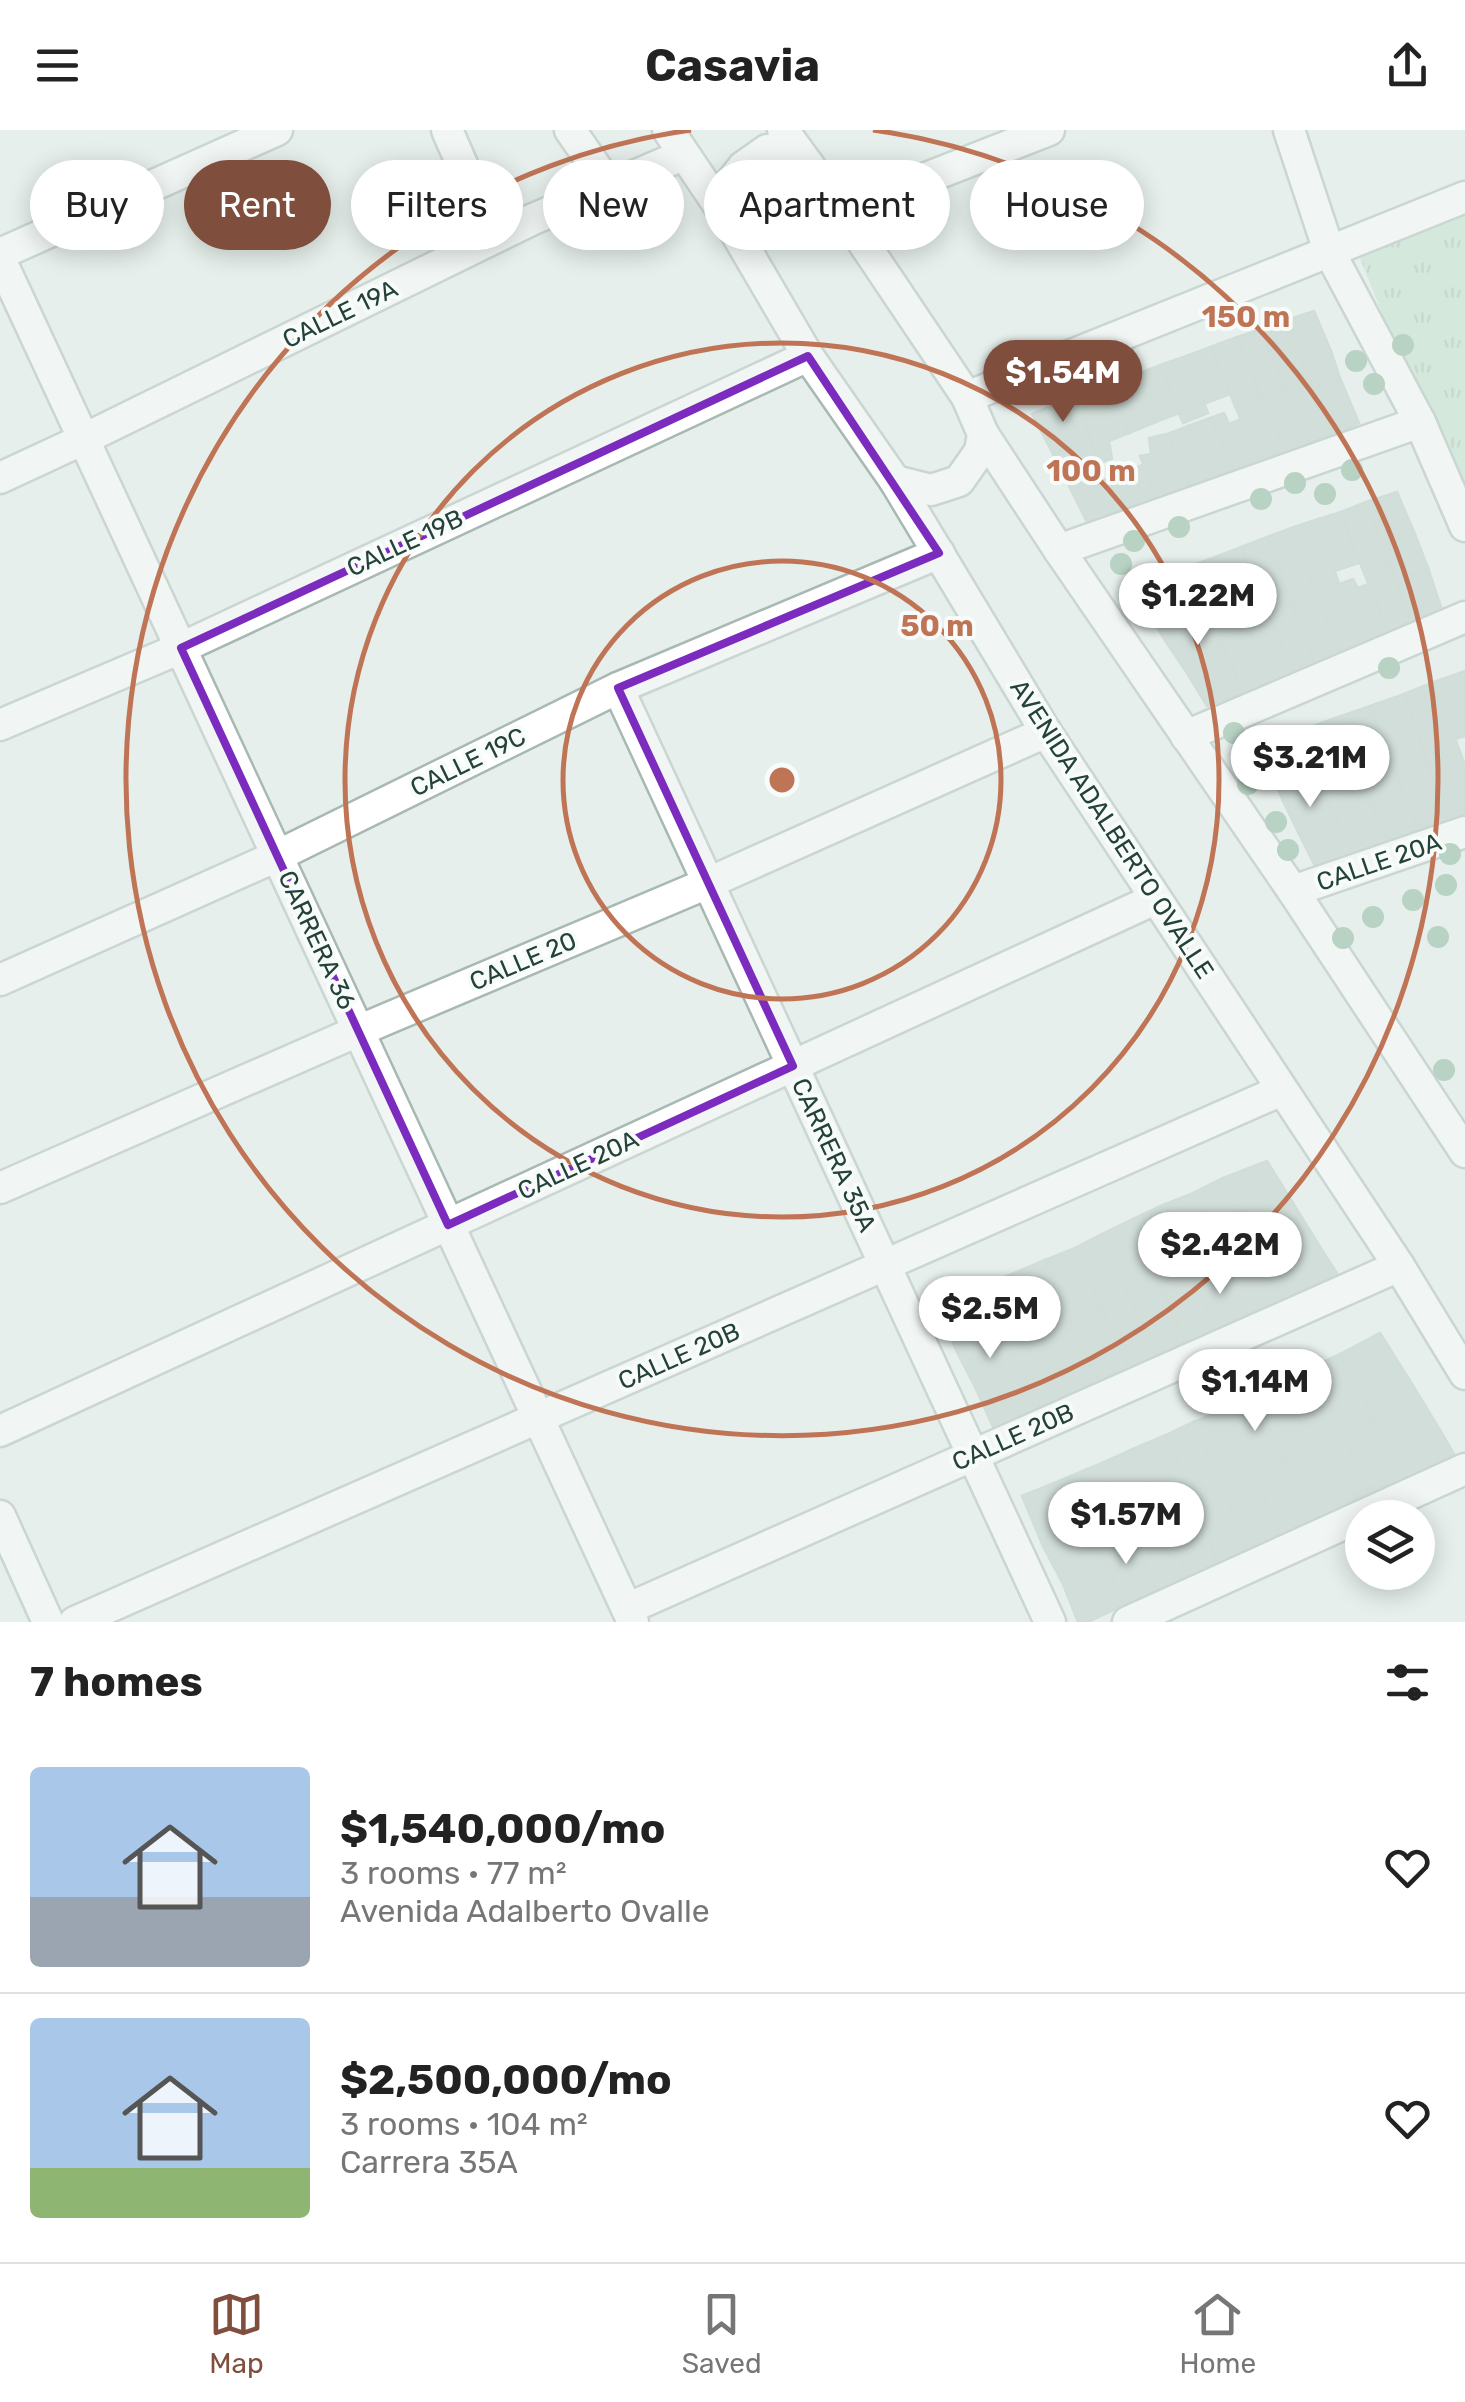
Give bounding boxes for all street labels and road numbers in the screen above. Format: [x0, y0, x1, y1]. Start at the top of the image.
street label: CALLE 19A [278, 274, 402, 354]
street label: CALLE 19B [342, 503, 468, 583]
street label: AVENIDA ADALBERTO OVALLE [1004, 674, 1220, 984]
street label: CALLE 19C [406, 722, 530, 802]
street label: CALLE 20A [1313, 827, 1445, 897]
street label: CARRERA 36 [272, 866, 362, 1014]
street label: CALLE 20 [465, 926, 581, 996]
street label: CARRERA 35A [786, 1073, 882, 1237]
street label: CALLE 20A [513, 1124, 643, 1206]
street label: CALLE 20B [614, 1316, 744, 1396]
street label: CALLE 20B [948, 1397, 1078, 1477]

